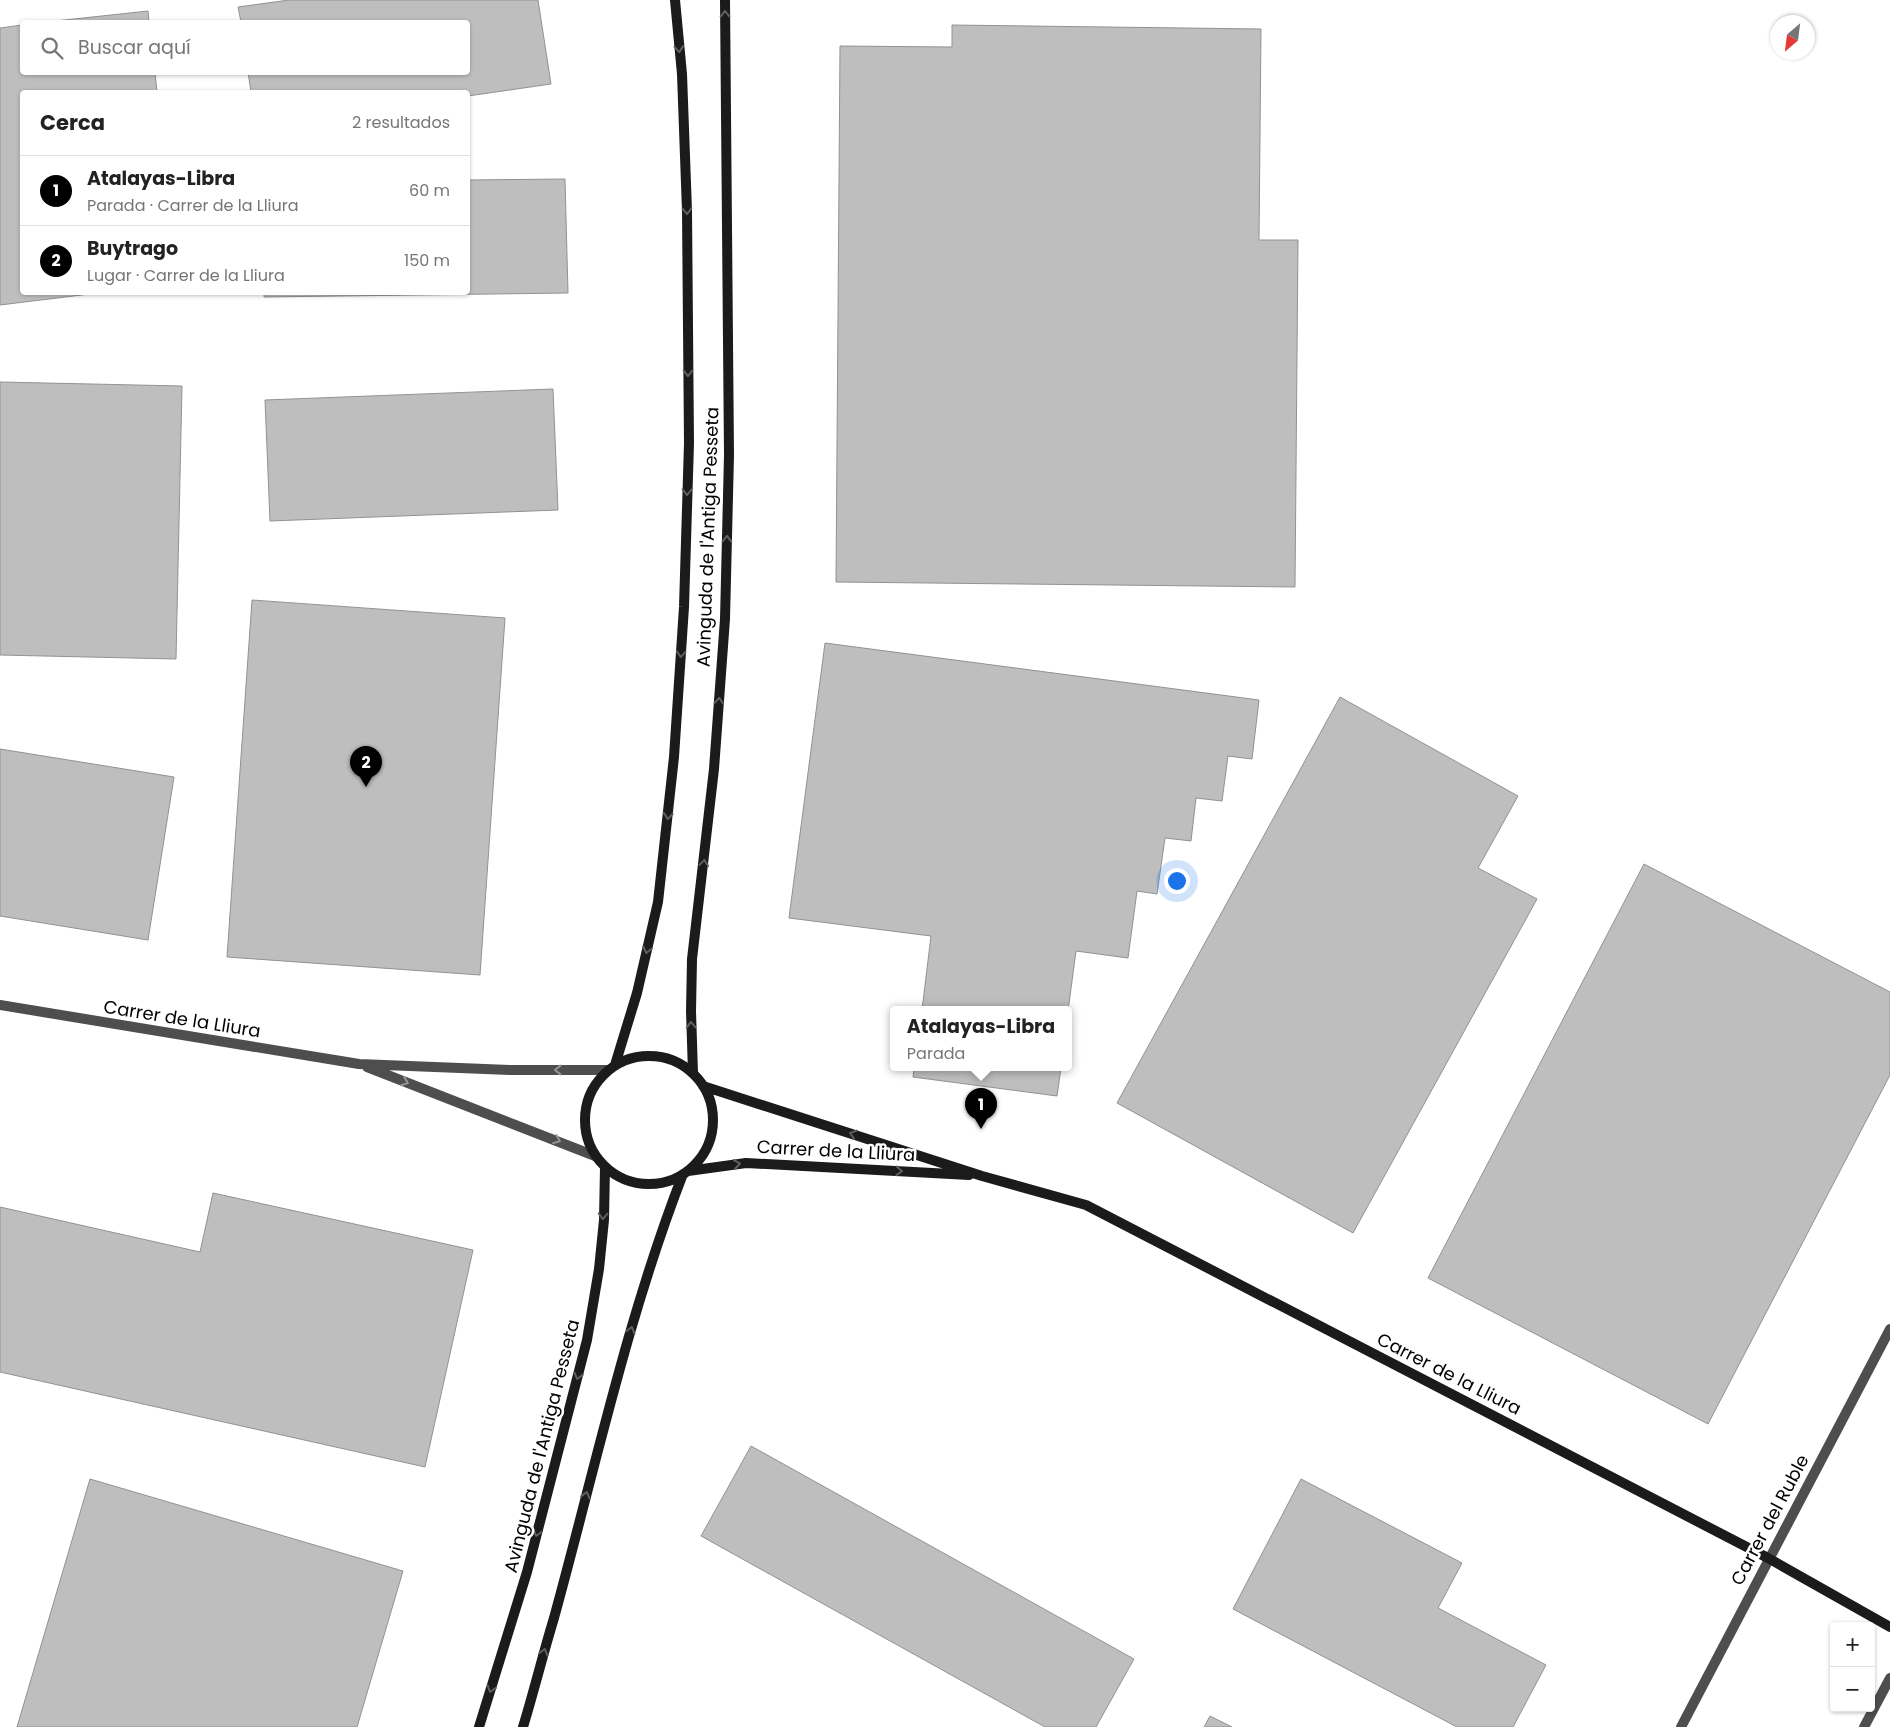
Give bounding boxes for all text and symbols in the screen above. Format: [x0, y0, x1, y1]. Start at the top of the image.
one-way arrow [720, 9, 730, 17]
north arrow [1770, 15, 1815, 60]
search box [20, 20, 470, 75]
icon: search [38, 34, 66, 62]
text: Buscar aquí [78, 34, 191, 61]
one-way arrow [673, 45, 684, 53]
text: Cerca [40, 108, 105, 137]
text: 2 resultados [352, 111, 450, 134]
text: Atalayas-Libra [87, 165, 235, 192]
text: 1 [53, 179, 59, 202]
text: 60 m [409, 179, 450, 202]
text: Parada · Carrer de la Lliura [87, 194, 299, 217]
one-way arrow [682, 208, 692, 215]
text: Buytrago [87, 235, 178, 262]
text: 2 [51, 249, 61, 272]
text: 150 m [404, 249, 450, 272]
text: Lugar · Carrer de la Lliura [87, 264, 285, 287]
one-way arrow [683, 370, 693, 378]
street label: Avinguda de l'Antiga Pesseta [690, 406, 725, 668]
one-way arrow [682, 488, 693, 496]
one-way arrow [722, 534, 732, 542]
one-way arrow [676, 651, 687, 659]
one-way arrow [714, 697, 725, 705]
pin: 2 [350, 746, 382, 787]
one-way arrow [663, 813, 674, 821]
one-way arrow [698, 858, 709, 866]
your location [1164, 868, 1190, 894]
one-way arrow [643, 945, 653, 954]
street label: Carrer de la Lliura [102, 994, 262, 1043]
popup [890, 1006, 1072, 1071]
text: Atalayas-Libra [907, 1013, 1055, 1040]
one-way arrow [686, 1020, 697, 1028]
text: Parada [907, 1042, 965, 1065]
one-way arrow [554, 1065, 562, 1075]
one-way arrow [400, 1076, 409, 1086]
pin: 1 [965, 1088, 997, 1129]
one-way arrow [849, 1130, 857, 1140]
one-way arrow [552, 1134, 561, 1144]
street label: Carrer de la Lliura [756, 1134, 916, 1167]
one-way arrow [733, 1159, 741, 1170]
one-way arrow [895, 1166, 903, 1177]
one-way arrow [598, 1212, 609, 1220]
street label: Avinguda de l'Antiga Pesseta [498, 1316, 585, 1575]
one-way arrow [625, 1326, 635, 1335]
street label: Carrer de la Lliura [1373, 1326, 1526, 1421]
one-way arrow [573, 1372, 584, 1381]
street label: Carrer del Ruble [1724, 1450, 1815, 1590]
one-way arrow [580, 1491, 591, 1500]
one-way arrow [532, 1529, 543, 1538]
map controls [1830, 1622, 1875, 1712]
button: + [1830, 1622, 1875, 1667]
one-way arrow [538, 1648, 549, 1656]
button: − [1830, 1667, 1875, 1712]
one-way arrow [487, 1685, 497, 1693]

